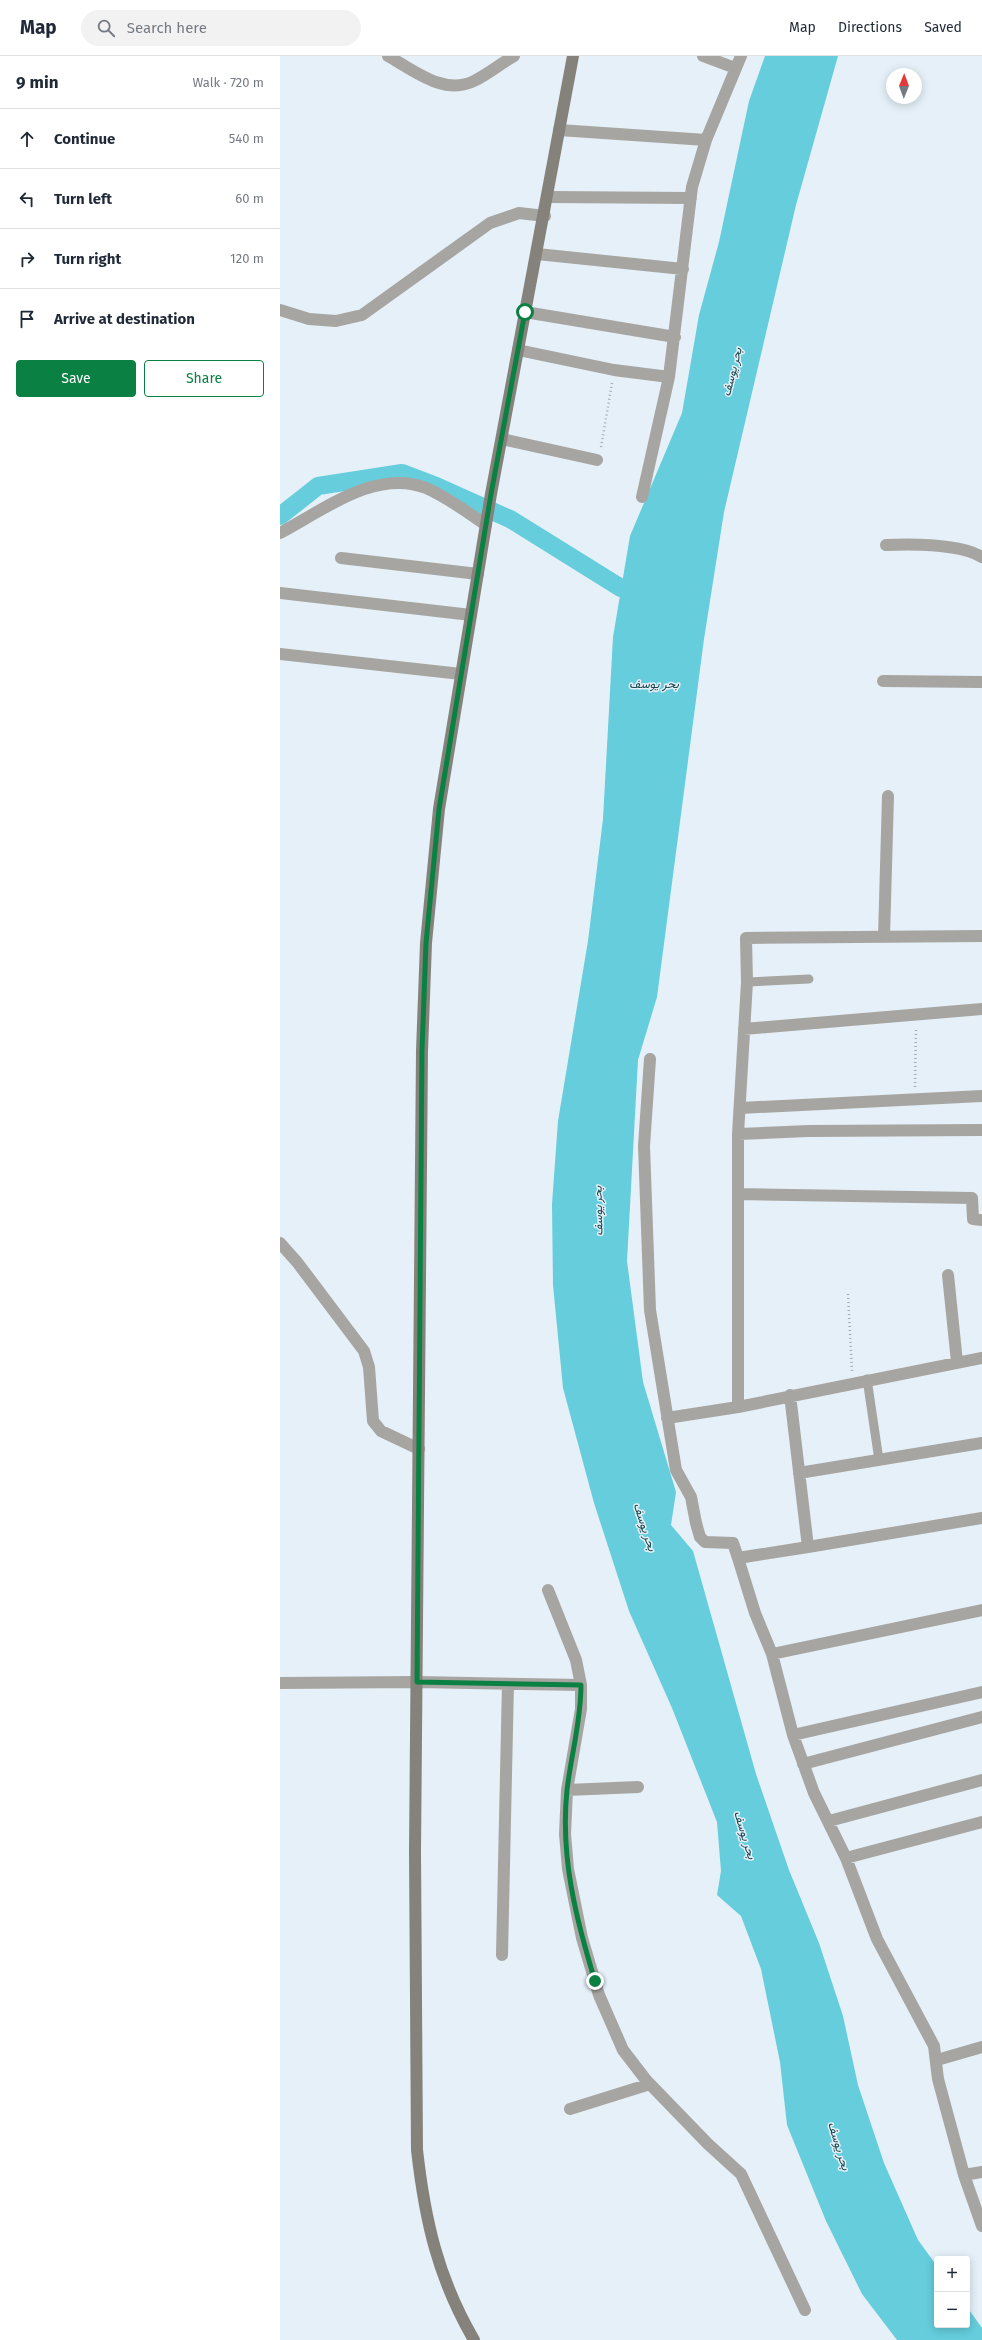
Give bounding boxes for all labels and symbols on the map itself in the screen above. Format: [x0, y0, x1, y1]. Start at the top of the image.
north arrow [886, 68, 922, 104]
route start [516, 303, 534, 321]
water label: بحر يوسف [719, 346, 746, 398]
water label: بحر يوسف [629, 677, 679, 692]
water label: بحر يوسف [591, 1186, 606, 1236]
water label: بحر يوسف [630, 1501, 659, 1554]
water label: بحر يوسف [730, 1809, 759, 1862]
route end [586, 1972, 604, 1990]
water label: بحر يوسف [824, 2120, 853, 2173]

